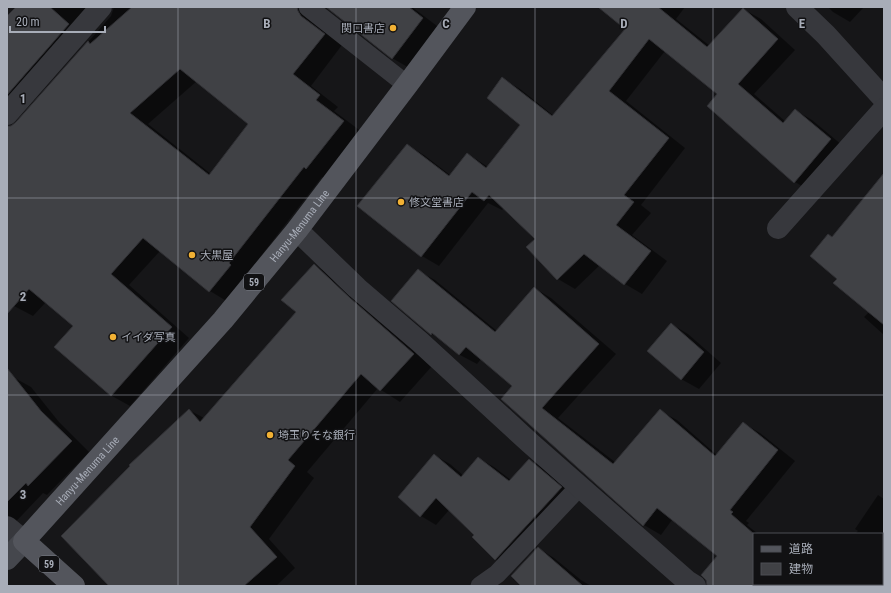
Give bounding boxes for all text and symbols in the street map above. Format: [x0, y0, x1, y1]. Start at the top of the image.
scale bar [10, 8, 105, 34]
text: 20 m [16, 15, 40, 29]
text: B [263, 16, 271, 31]
text: C [442, 16, 450, 31]
text: D [620, 16, 628, 31]
text: E [799, 16, 806, 31]
place label: 関口書店 [341, 22, 385, 35]
marker: 関口書店 [388, 23, 398, 33]
text: 1 [20, 91, 26, 106]
street label: Hanyu-Menuma Line [267, 187, 332, 265]
place label: 修文堂書店 [409, 196, 464, 209]
marker: 修文堂書店 [396, 197, 406, 207]
place label: 大黒屋 [200, 249, 233, 262]
marker: 大黒屋 [187, 250, 197, 260]
road number: 59 [244, 274, 264, 290]
text: 2 [20, 289, 27, 304]
place label: イイダ写真 [121, 331, 176, 344]
marker: イイダ写真 [108, 332, 118, 342]
place label: 埼玉りそな銀行 [278, 429, 355, 442]
marker: 埼玉りそな銀行 [265, 430, 275, 440]
street label: Hanyu-Menuma Line [53, 434, 122, 508]
text: 3 [20, 487, 26, 502]
legend [753, 533, 883, 585]
text: 道路 [789, 542, 813, 556]
road number: 59 [39, 556, 59, 572]
text: 建物 [789, 562, 813, 576]

